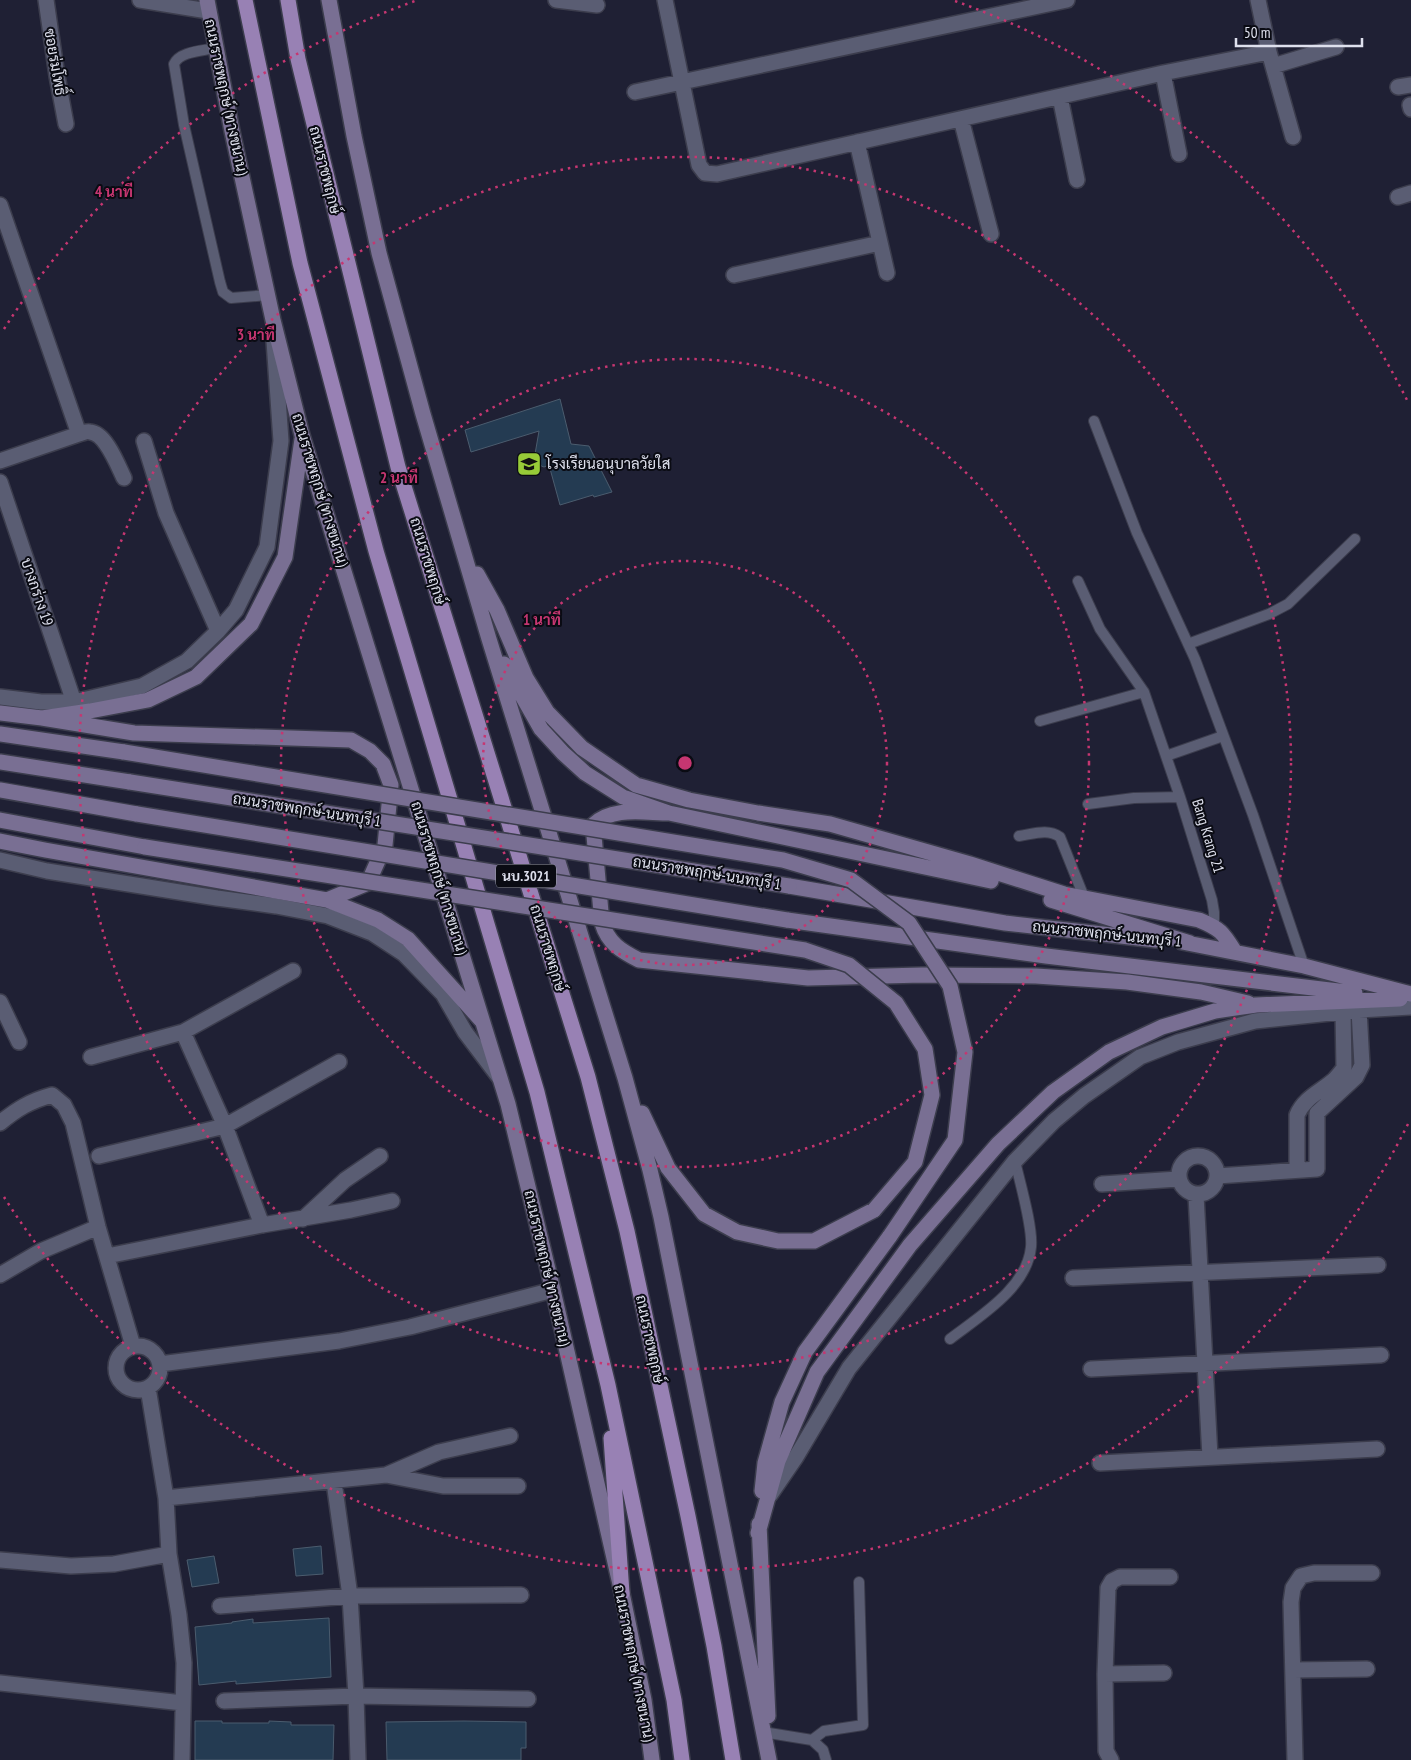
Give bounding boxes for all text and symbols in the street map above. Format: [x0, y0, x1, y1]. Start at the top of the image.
scale bar [1236, 15, 1362, 47]
street label: ถนนราชพฤกษ์ (ทางขนาน) [201, 17, 252, 177]
text: 50 m [1244, 23, 1270, 42]
street label: ซอยร่มโพธิ์ [40, 26, 76, 97]
street label: ถนนราชพฤกษ์ [305, 124, 346, 217]
text: 4 นาที [95, 182, 133, 201]
text: 3 นาที [237, 325, 275, 344]
street label: ถนนราชพฤกษ์ (ทางขนาน) [288, 411, 353, 569]
school or university icon: โรงเรียนอนุบาลวัยใส [516, 451, 542, 477]
place label: โรงเรียนอนุบาลวัยใส [545, 454, 670, 475]
text: 2 นาที [380, 468, 418, 487]
street label: ถนนราชพฤกษ์ [406, 515, 451, 607]
street label: บางกร่าง 19 [17, 555, 58, 628]
text: 1 นาที [523, 610, 561, 629]
centre of rings [676, 754, 694, 772]
street label: ถนนราชพฤกษ์-นนทบุรี 1 [231, 788, 383, 833]
street label: Bang Krang 21 [1188, 797, 1229, 875]
street label: ถนนราชพฤกษ์ (ทางขนาน) [407, 799, 472, 957]
street label: ถนนราชพฤกษ์-นนทบุรี 1 [631, 851, 783, 896]
road number: นบ.3021 [496, 864, 556, 888]
street label: ถนนราชพฤกษ์ [526, 902, 571, 994]
street label: ถนนราชพฤกษ์-นนทบุรี 1 [1031, 916, 1183, 953]
street label: ถนนราชพฤกษ์ (ทางขนาน) [520, 1188, 575, 1348]
street label: ถนนราชพฤกษ์ [632, 1293, 669, 1386]
street label: ถนนราชพฤกษ์ (ทางขนาน) [610, 1583, 659, 1743]

